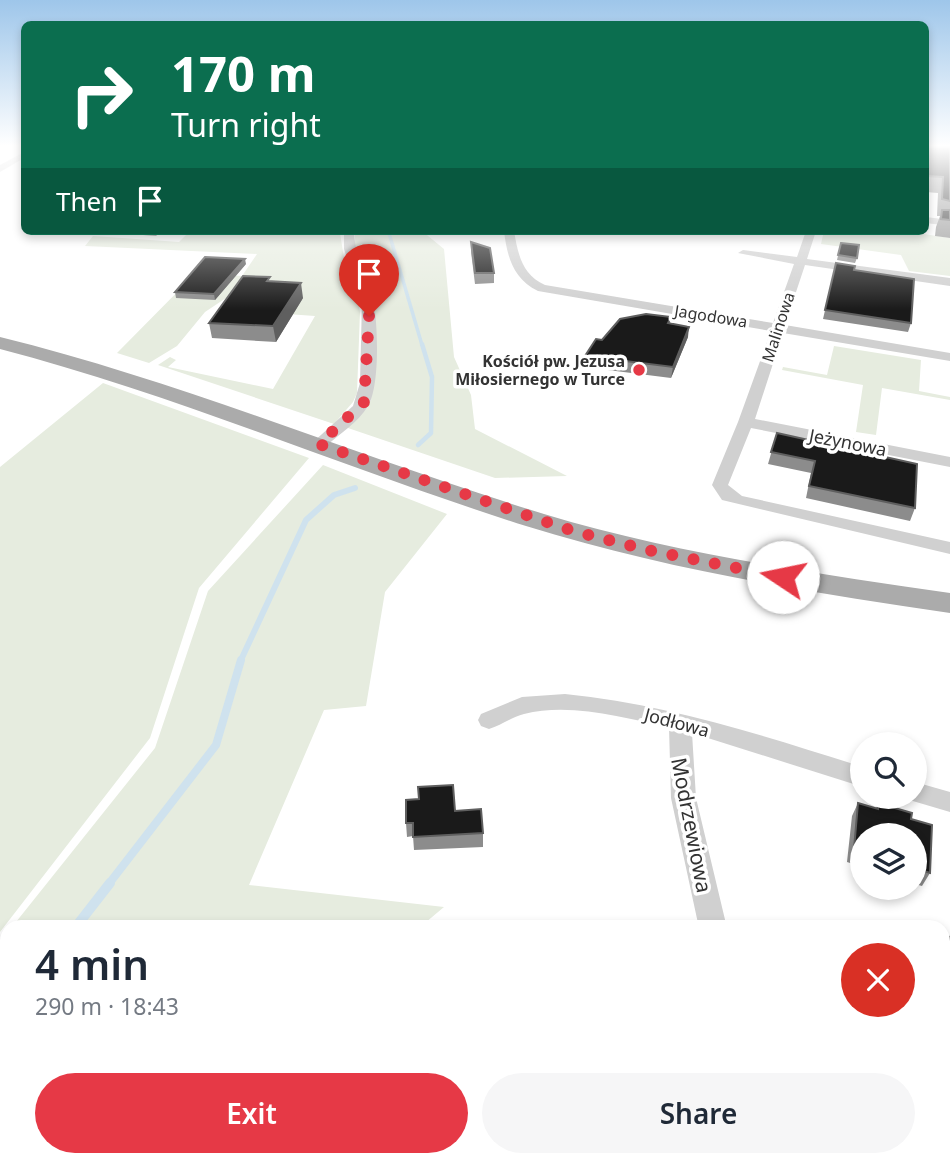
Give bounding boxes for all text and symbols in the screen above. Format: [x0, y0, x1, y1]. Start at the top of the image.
text: 170 m [171, 40, 316, 106]
icon: right [56, 49, 147, 140]
text: Turn right [171, 103, 321, 146]
icon: arrive [131, 182, 169, 220]
text: Then [56, 183, 117, 219]
pin [339, 244, 399, 316]
icon: arrive [350, 255, 388, 293]
street label: Malinowa [756, 289, 800, 365]
street label: Jagodowa [671, 299, 749, 333]
place label: Kościół pw. Jezusa Miłosiernego w Turce [455, 350, 625, 390]
marker: Kościół pw. Jezusa Miłosiernego w Turce [631, 362, 647, 378]
street label: Jeżynowa [805, 422, 889, 461]
position arrow [746, 540, 820, 614]
street label: Jodłowa [640, 701, 712, 742]
map controls [850, 732, 927, 900]
button: search [850, 732, 927, 809]
street label: Modrzewiowa [665, 755, 719, 895]
button: layers [850, 823, 927, 900]
text: 4 min [35, 935, 149, 992]
button: close [841, 943, 915, 1017]
text: 290 m · 18:43 [35, 990, 179, 1022]
button: Exit [35, 1073, 468, 1153]
button: Share [482, 1073, 915, 1153]

